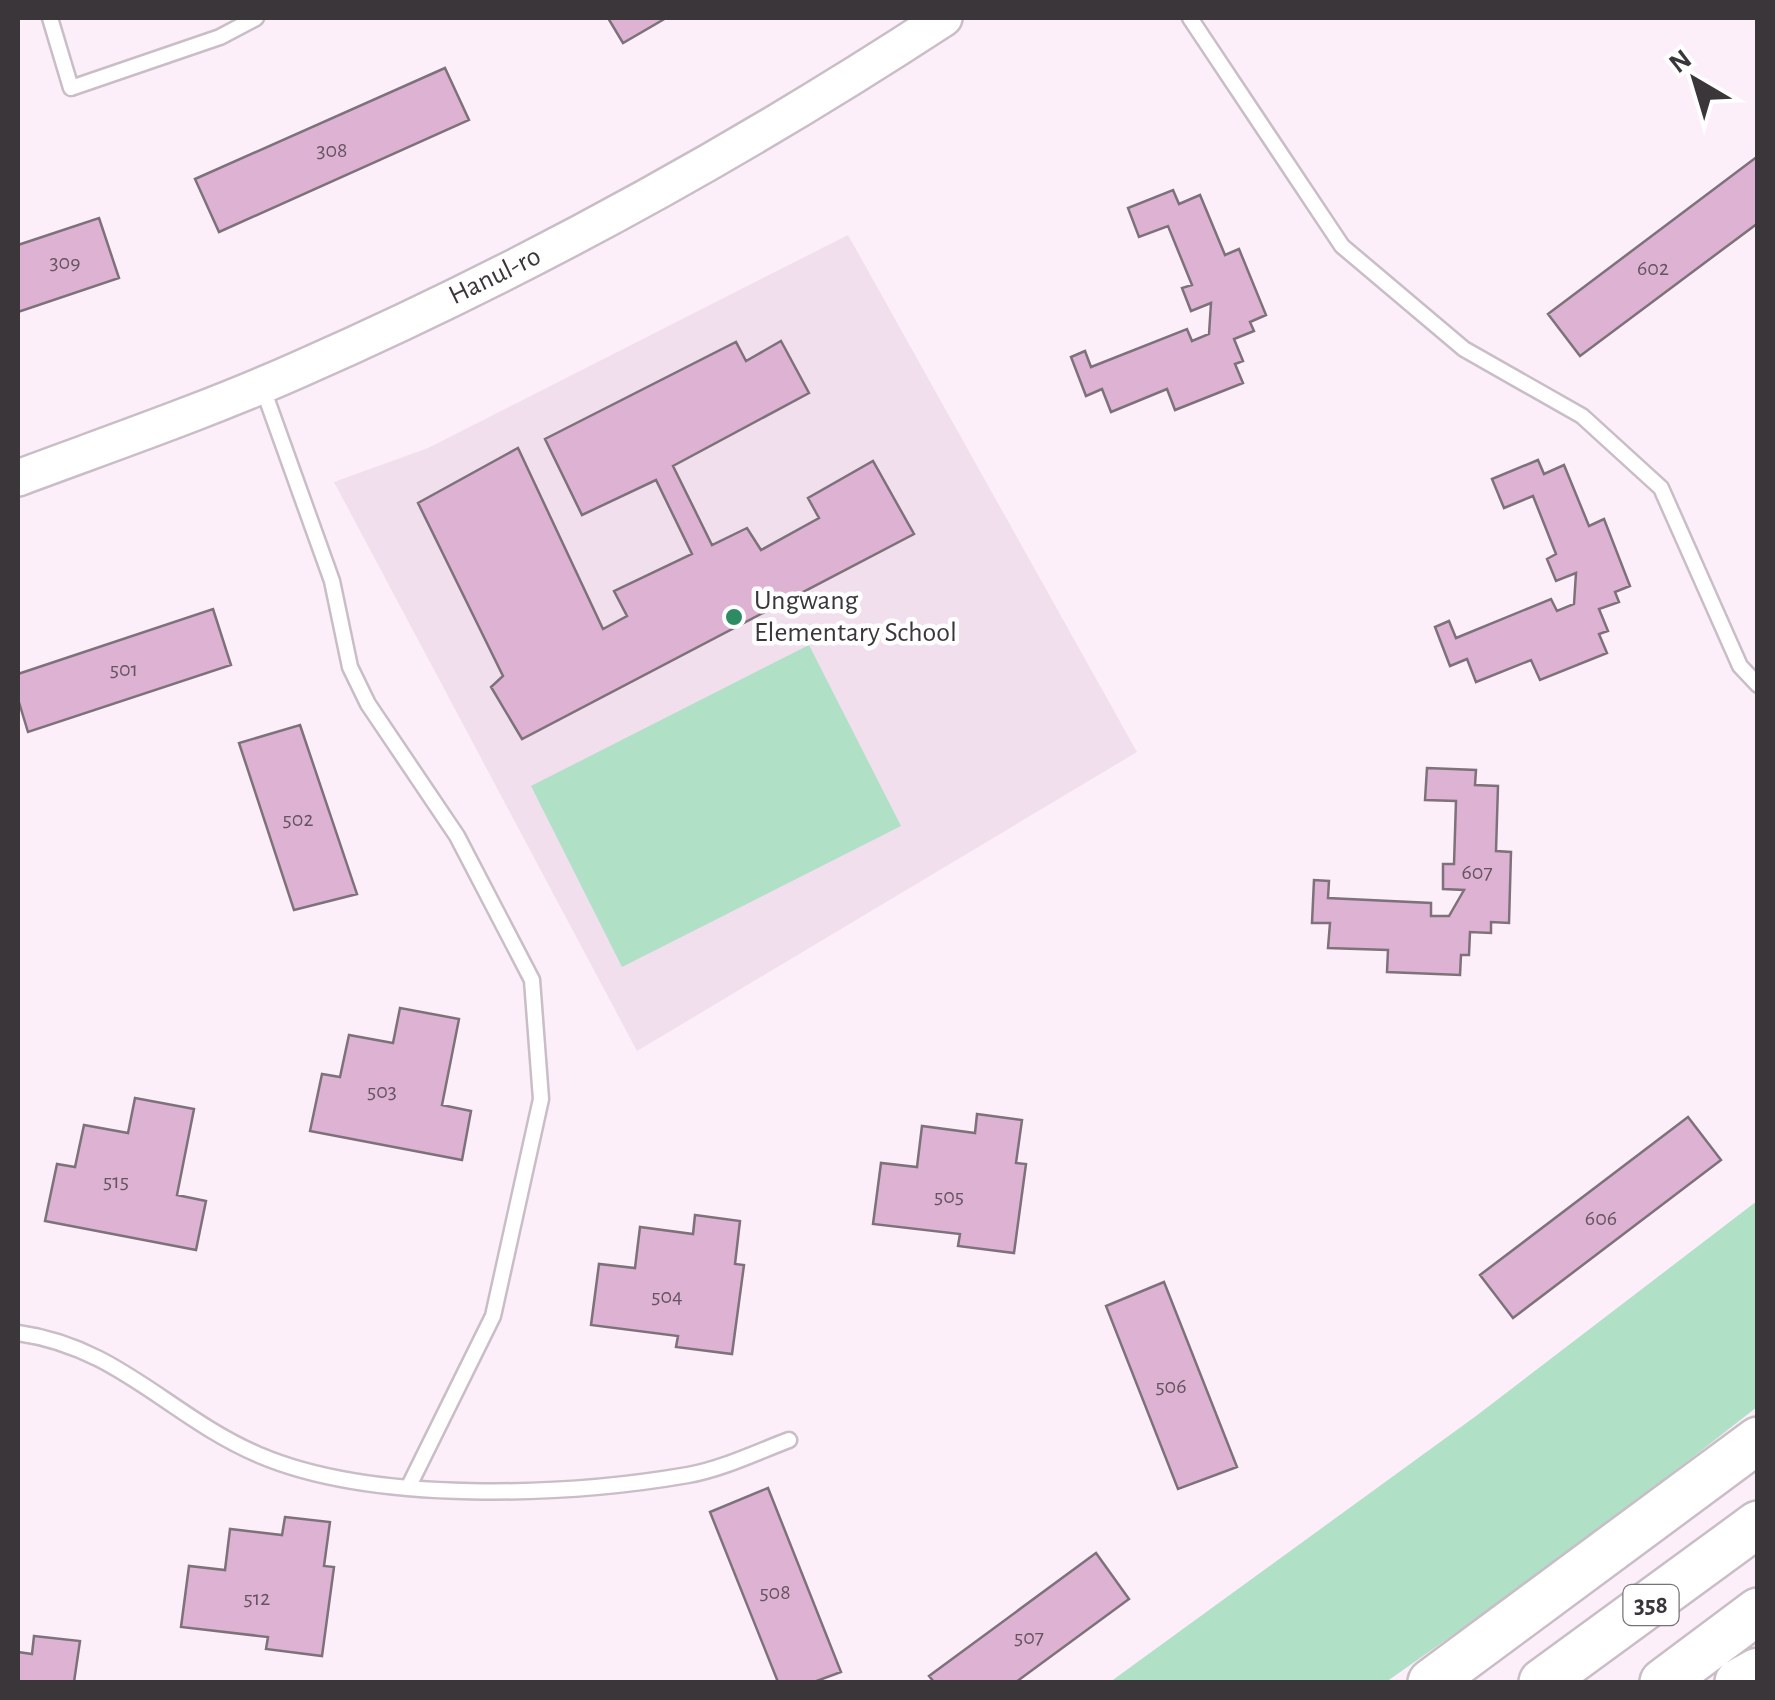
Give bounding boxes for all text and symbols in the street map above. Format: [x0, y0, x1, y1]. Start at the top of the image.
north arrow [1645, 30, 1745, 130]
text: N [1665, 45, 1697, 79]
house number: 308 [316, 139, 348, 161]
street label: Hanul-ro [445, 242, 545, 310]
house number: 309 [49, 251, 81, 273]
house number: 602 [1637, 257, 1669, 279]
place label: Ungwang Elementary School [754, 587, 957, 647]
marker: Ungwang Elementary School [723, 606, 745, 628]
house number: 501 [110, 658, 138, 680]
house number: 502 [283, 808, 313, 830]
house number: 607 [1461, 861, 1493, 883]
house number: 503 [367, 1080, 397, 1102]
house number: 515 [103, 1170, 129, 1192]
house number: 505 [934, 1185, 964, 1207]
house number: 606 [1585, 1207, 1617, 1229]
house number: 504 [651, 1285, 683, 1307]
house number: 506 [1155, 1375, 1187, 1397]
house number: 508 [759, 1581, 791, 1603]
road number: 358 [1624, 1585, 1678, 1625]
house number: 512 [244, 1587, 270, 1609]
house number: 507 [1014, 1626, 1044, 1648]

